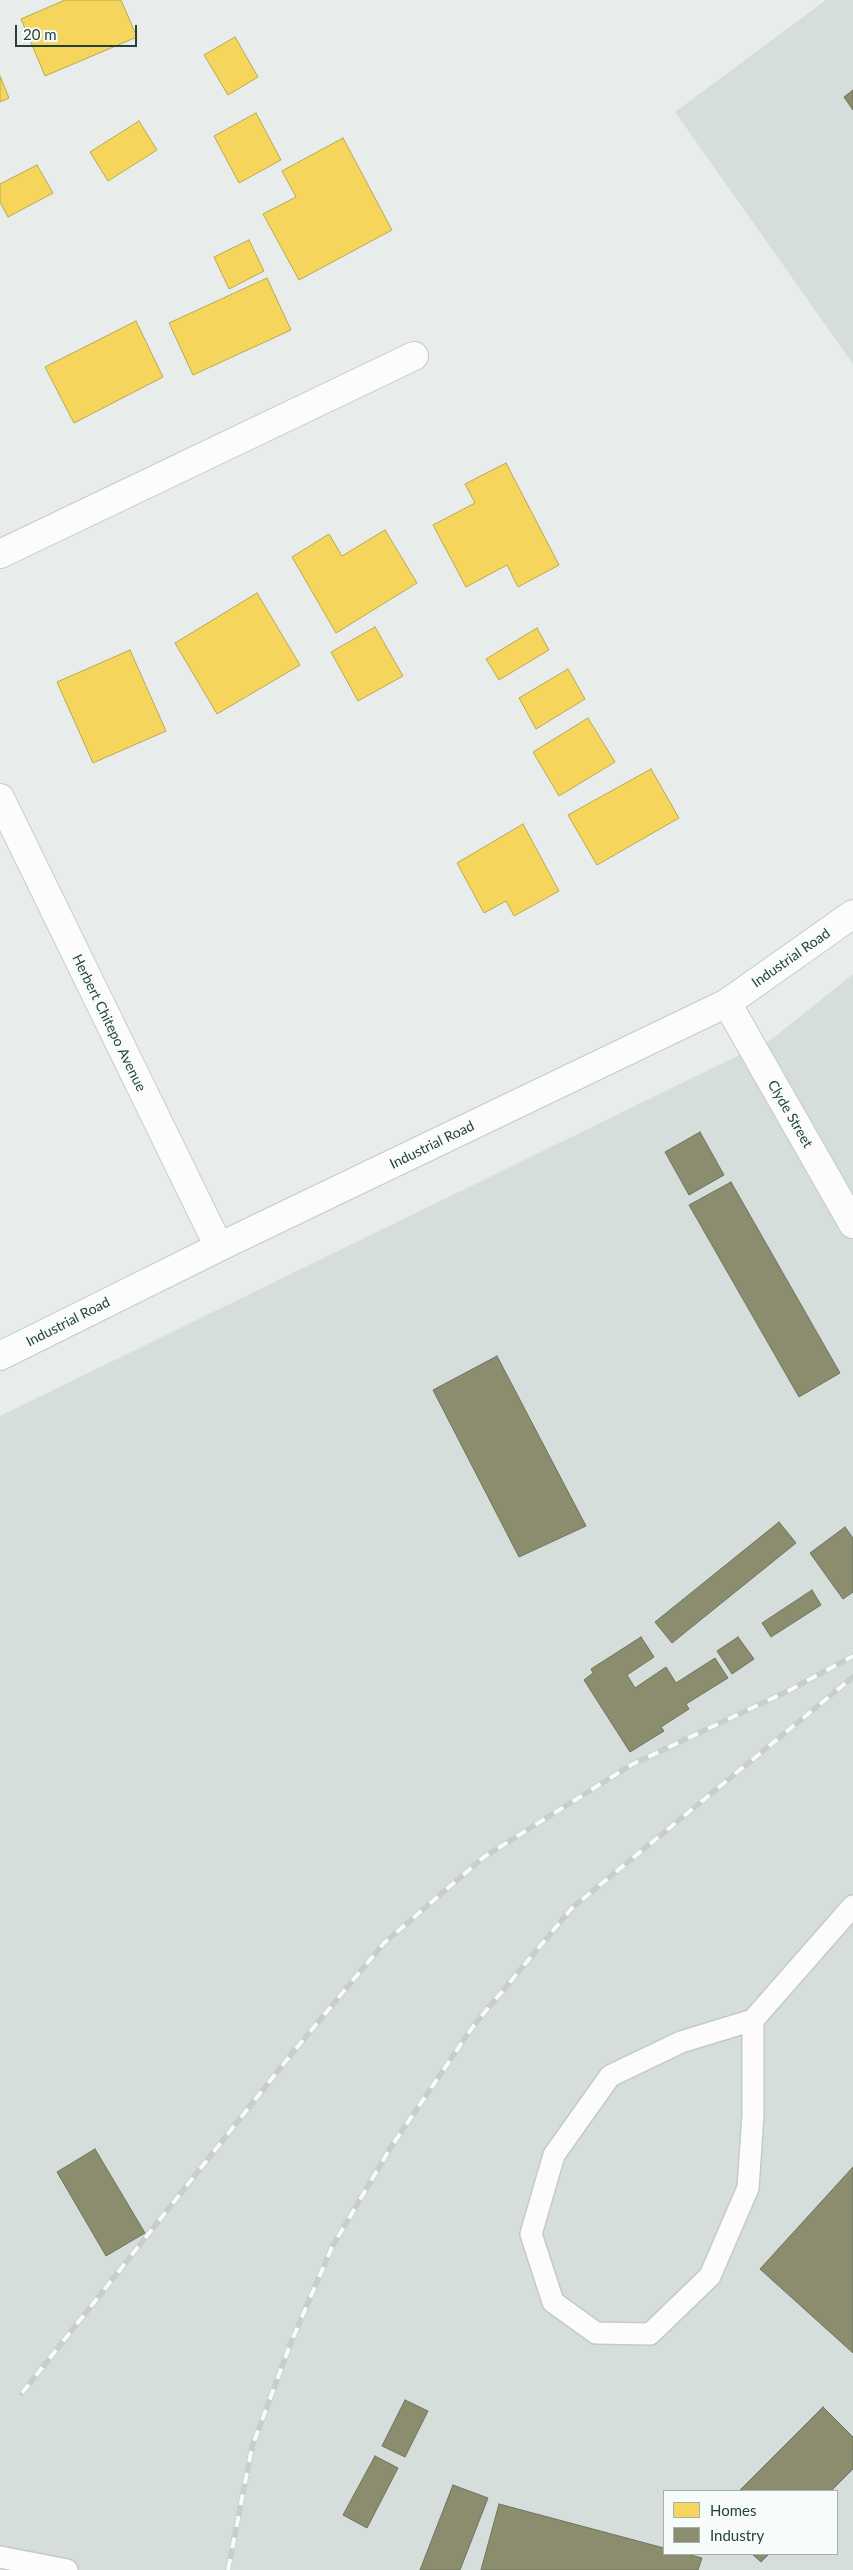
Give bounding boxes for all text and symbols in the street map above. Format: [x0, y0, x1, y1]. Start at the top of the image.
scale bar [18, 15, 140, 47]
text: 20 m [23, 25, 57, 43]
street label: Industrial Road [749, 925, 833, 991]
street label: Herbert Chitepo Avenue [68, 952, 150, 1094]
street label: Clyde Street [764, 1077, 816, 1151]
street label: Industrial Road [387, 1117, 477, 1173]
street label: Industrial Road [23, 1294, 113, 1350]
legend [663, 2490, 838, 2555]
text: Homes [710, 2501, 756, 2519]
text: Industry [710, 2526, 764, 2544]

